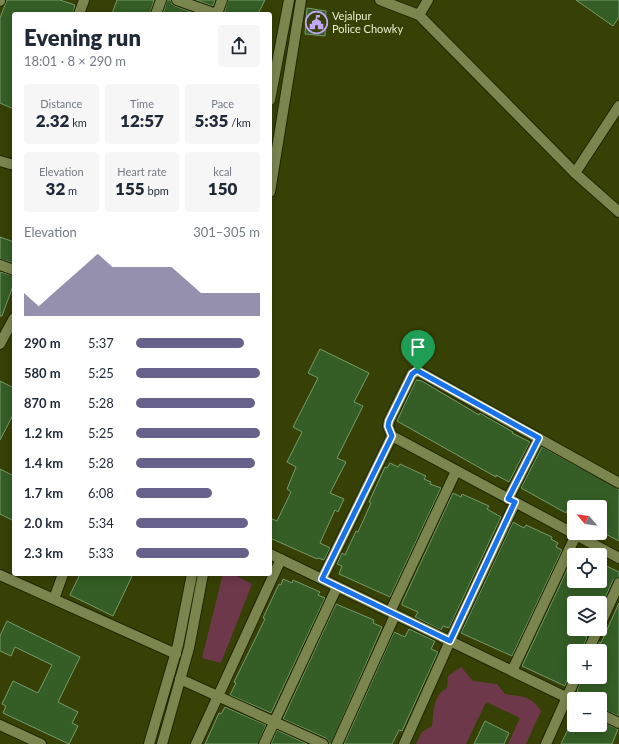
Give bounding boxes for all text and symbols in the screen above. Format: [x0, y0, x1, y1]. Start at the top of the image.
public building icon: Vejalpur Police Chowky [303, 9, 329, 35]
place label: Vejalpur Police Chowky [332, 9, 403, 35]
text: Evening run [24, 24, 141, 51]
button: share [218, 25, 260, 67]
text: 18:01 · 8 × 290 m [24, 53, 126, 69]
text: Distance [40, 97, 82, 110]
text: Time [130, 97, 154, 110]
text: Pace [211, 97, 234, 110]
text: 2.32 [36, 110, 69, 131]
text: 12:57 [120, 110, 164, 131]
text: 5:35 [194, 110, 228, 131]
text: km [69, 116, 87, 129]
text: /km [228, 116, 251, 129]
text: Elevation [39, 165, 84, 178]
text: Heart rate [117, 165, 167, 178]
text: kcal [213, 165, 232, 178]
text: 32 [46, 178, 65, 199]
text: 155 [115, 178, 145, 199]
text: 150 [208, 178, 237, 199]
text: m [65, 184, 77, 197]
text: bpm [145, 184, 169, 197]
text: Elevation [24, 224, 77, 240]
text: 301–305 m [193, 224, 260, 240]
pin [401, 330, 435, 371]
text: 290 m [24, 335, 61, 351]
text: 5:37 [88, 335, 114, 351]
icon: arrive [407, 336, 429, 358]
text: 580 m [24, 365, 61, 381]
text: 5:25 [88, 365, 114, 381]
text: 870 m [24, 395, 61, 411]
text: 5:28 [88, 395, 114, 411]
text: 1.2 km [24, 425, 63, 441]
text: 5:25 [88, 425, 114, 441]
text: 1.4 km [24, 455, 63, 471]
text: 5:28 [88, 455, 114, 471]
text: 1.7 km [24, 485, 63, 501]
text: 6:08 [88, 485, 114, 501]
north arrow [567, 500, 607, 540]
map controls [567, 500, 607, 732]
text: 2.0 km [24, 515, 63, 531]
text: 5:34 [88, 515, 114, 531]
text: 2.3 km [24, 545, 63, 561]
text: 5:33 [88, 545, 114, 561]
button: locate [567, 548, 607, 588]
button: layers [567, 596, 607, 636]
button: + [567, 644, 607, 684]
button: − [567, 692, 607, 732]

